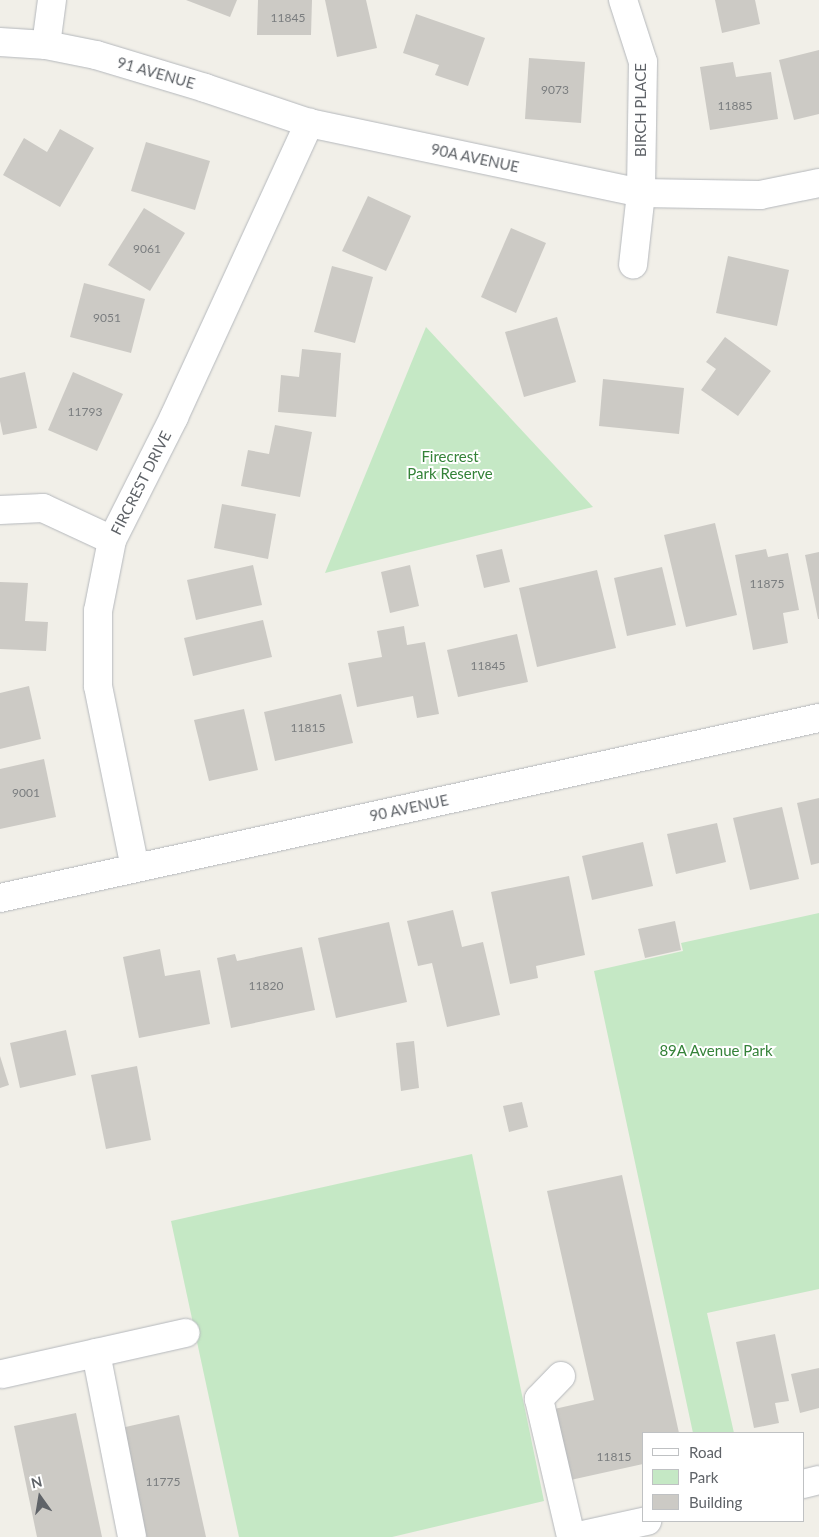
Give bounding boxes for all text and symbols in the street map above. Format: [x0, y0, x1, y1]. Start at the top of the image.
house number: 11845 [271, 11, 305, 25]
street label: 91 AVENUE [115, 53, 197, 93]
street label: BIRCH PLACE [632, 63, 650, 157]
house number: 9073 [541, 83, 569, 97]
house number: 11885 [718, 99, 752, 113]
street label: 90A AVENUE [429, 140, 521, 176]
house number: 9061 [133, 242, 161, 256]
house number: 9051 [93, 311, 121, 325]
house number: 11793 [68, 405, 102, 419]
street label: FIRCREST DRIVE [107, 428, 175, 538]
park label: Firecrest Park Reserve [407, 447, 493, 482]
house number: 11875 [750, 577, 784, 591]
house number: 11845 [471, 659, 505, 673]
house number: 11815 [291, 721, 325, 735]
house number: 9001 [12, 786, 40, 800]
street label: 90 AVENUE [368, 791, 450, 825]
house number: 11820 [249, 979, 283, 993]
park label: 89A Avenue Park [659, 1042, 773, 1060]
legend [642, 1432, 804, 1522]
text: Road [689, 1443, 722, 1461]
house number: 11815 [597, 1450, 631, 1464]
text: Park [689, 1468, 718, 1486]
north arrow [15, 1472, 65, 1522]
text: N [29, 1472, 44, 1491]
house number: 11775 [146, 1475, 180, 1489]
text: Building [689, 1493, 742, 1511]

